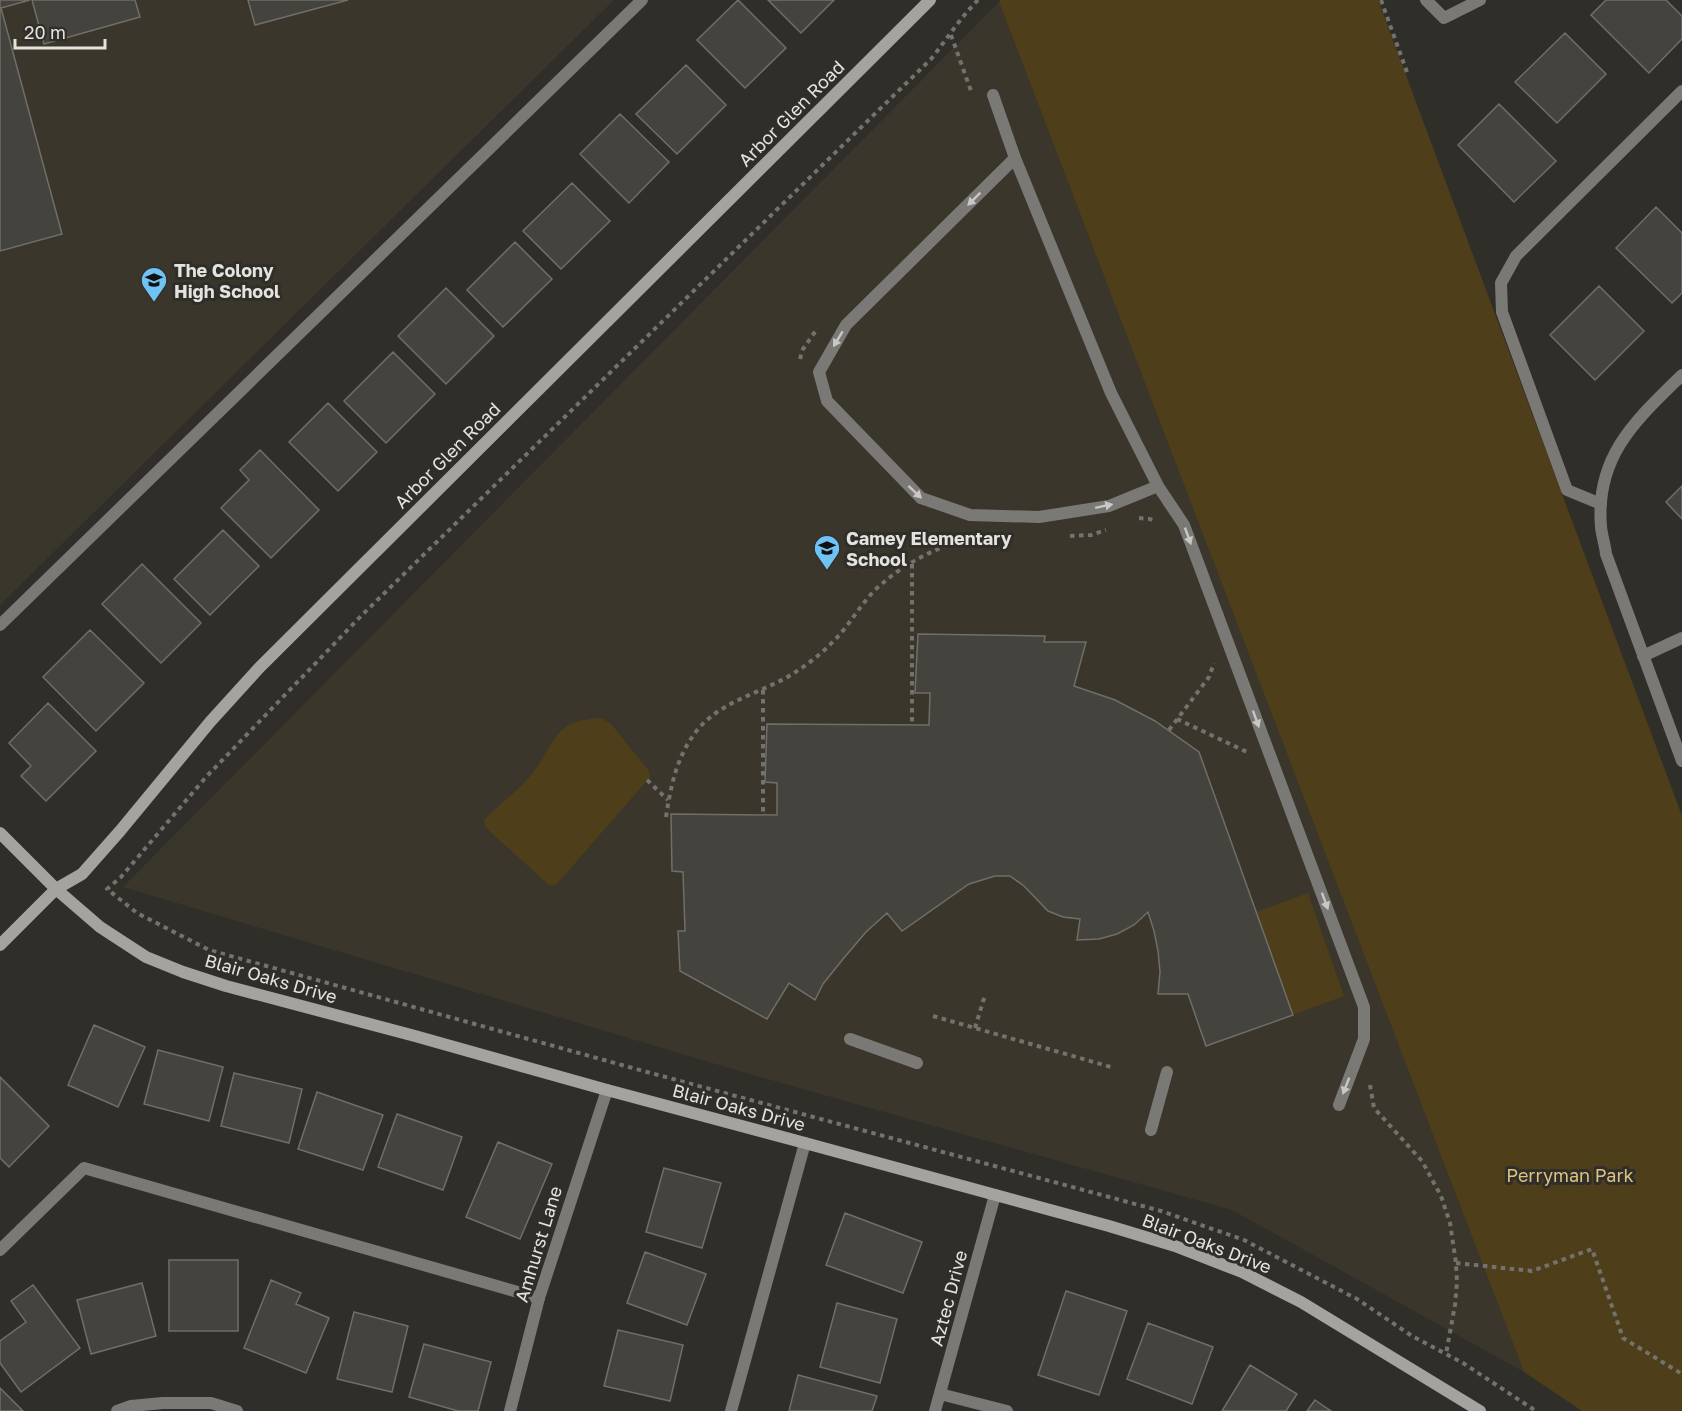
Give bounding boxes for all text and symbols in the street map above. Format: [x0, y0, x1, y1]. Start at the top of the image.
scale bar [15, 12, 105, 50]
text: 20 m [24, 21, 66, 43]
street label: Arbor Glen Road [733, 55, 849, 171]
one-way arrow [967, 192, 981, 206]
place label: The Colony High School [174, 259, 280, 302]
school or university icon: The Colony High School [139, 265, 169, 303]
one-way arrow [833, 331, 844, 347]
street label: Arbor Glen Road [389, 397, 505, 513]
one-way arrow [908, 485, 923, 499]
one-way arrow [1095, 501, 1114, 510]
place label: Camey Elementary School [846, 527, 1012, 570]
one-way arrow [1184, 527, 1193, 545]
school or university icon: Camey Elementary School [812, 533, 842, 571]
one-way arrow [1252, 710, 1262, 728]
one-way arrow [1320, 892, 1330, 910]
street label: Blair Oaks Drive [202, 949, 340, 1007]
one-way arrow [1341, 1077, 1351, 1095]
street label: Blair Oaks Drive [670, 1079, 808, 1135]
park label: Perryman Park [1506, 1164, 1634, 1186]
street label: Amhurst Lane [510, 1183, 566, 1305]
street label: Blair Oaks Drive [1139, 1208, 1275, 1278]
street label: Aztec Drive [925, 1248, 971, 1348]

